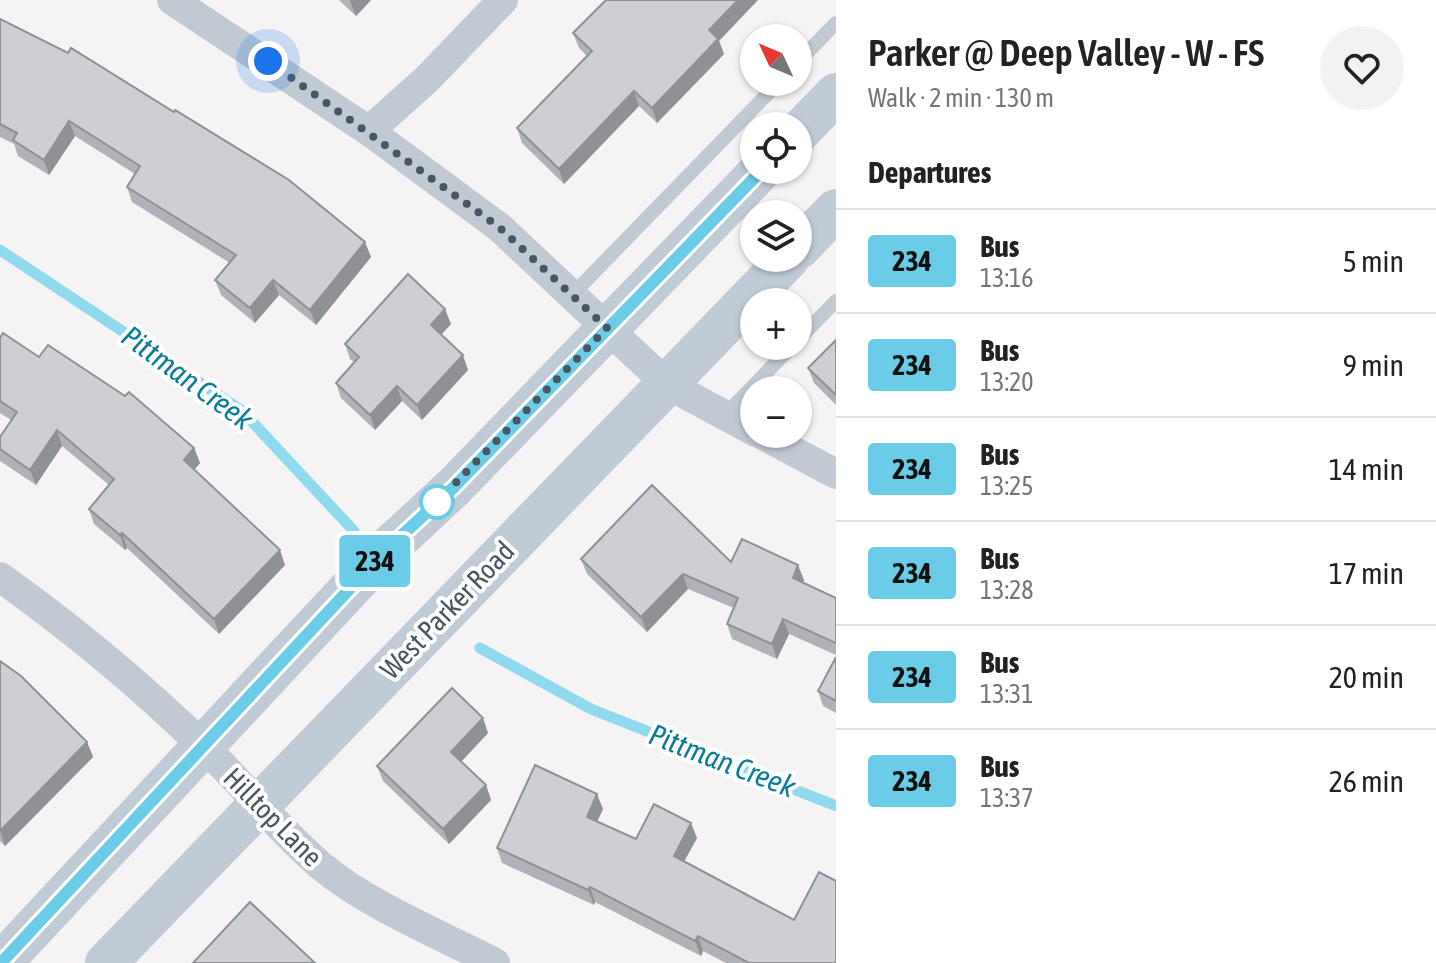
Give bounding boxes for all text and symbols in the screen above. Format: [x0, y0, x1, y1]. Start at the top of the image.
north arrow [740, 24, 812, 96]
map controls [740, 24, 812, 448]
button: heart [1320, 26, 1404, 110]
text: Parker @ Deep Valley - W - FS [868, 31, 1264, 74]
your location [248, 41, 288, 81]
text: Walk · 2 min · 130 m [868, 83, 1054, 113]
button: locate [740, 112, 812, 184]
text: Departures [868, 155, 991, 189]
button: layers [740, 200, 812, 272]
text: Bus [980, 229, 1019, 263]
text: 5 min [1343, 244, 1404, 278]
text: 234 [892, 245, 932, 277]
text: 13:16 [980, 263, 1034, 293]
button: + [740, 288, 812, 360]
water label: Pittman Creek [115, 318, 260, 437]
text: Bus [980, 333, 1019, 367]
text: 9 min [1343, 348, 1404, 382]
text: 234 [892, 349, 932, 381]
text: 13:20 [980, 367, 1034, 397]
button: − [740, 376, 812, 448]
text: Bus [980, 437, 1019, 471]
text: 14 min [1329, 452, 1404, 486]
text: 234 [892, 453, 932, 485]
text: 13:25 [980, 471, 1034, 501]
unlabelled marker [420, 485, 454, 519]
line badge: 234 [329, 535, 421, 587]
street label: West Parker Road [374, 535, 520, 685]
text: Bus [980, 541, 1019, 575]
text: 234 [355, 545, 395, 577]
text: 17 min [1329, 556, 1404, 590]
text: 234 [892, 557, 932, 589]
text: 13:28 [980, 575, 1034, 605]
text: Bus [980, 645, 1019, 679]
text: 20 min [1329, 660, 1404, 694]
text: 234 [892, 661, 932, 693]
text: 13:31 [980, 679, 1034, 709]
water label: Pittman Creek [644, 717, 801, 804]
text: Bus [980, 749, 1019, 783]
street label: Hilltop Lane [217, 761, 329, 873]
text: 26 min [1329, 764, 1404, 798]
text: 234 [892, 765, 932, 797]
text: 13:37 [980, 783, 1034, 813]

